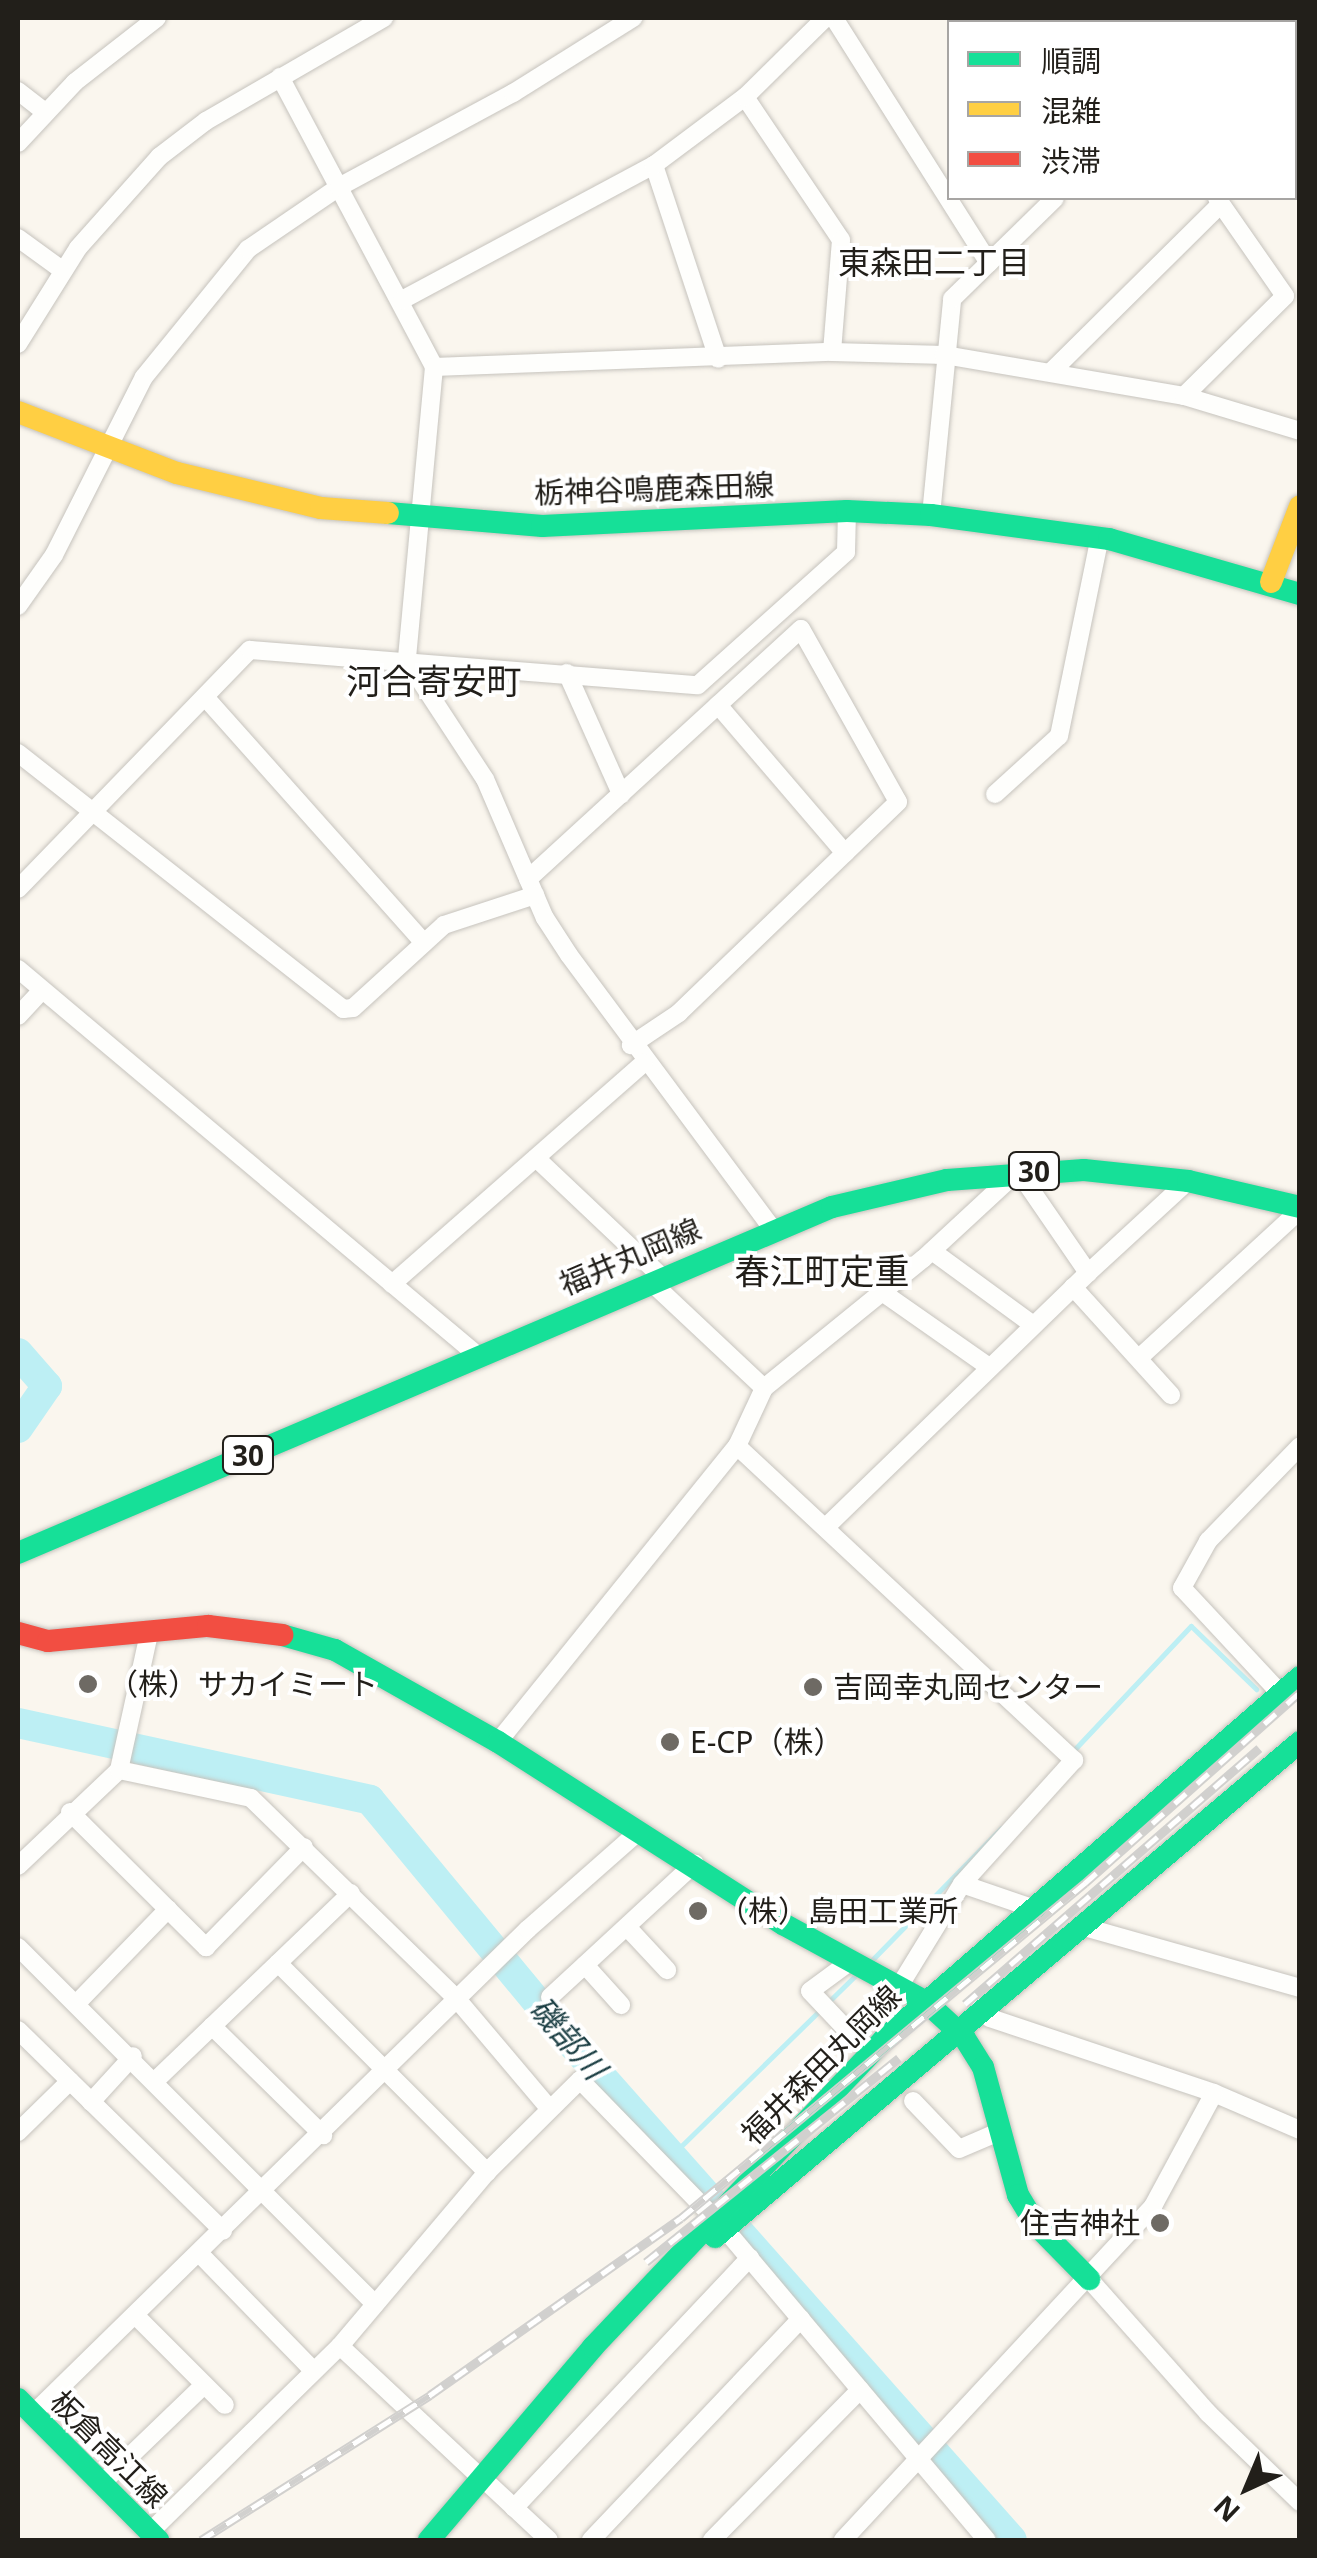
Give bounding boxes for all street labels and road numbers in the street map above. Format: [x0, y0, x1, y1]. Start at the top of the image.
street label: 栃神谷鳴鹿森田線 [533, 467, 775, 511]
road number: 30 [1006, 1148, 1062, 1194]
street label: 福井丸岡線 [554, 1211, 706, 1303]
road number: 30 [220, 1432, 276, 1478]
street label: 福井森田丸岡線 [734, 1978, 908, 2152]
street label: 板倉高江線 [43, 2383, 175, 2515]

